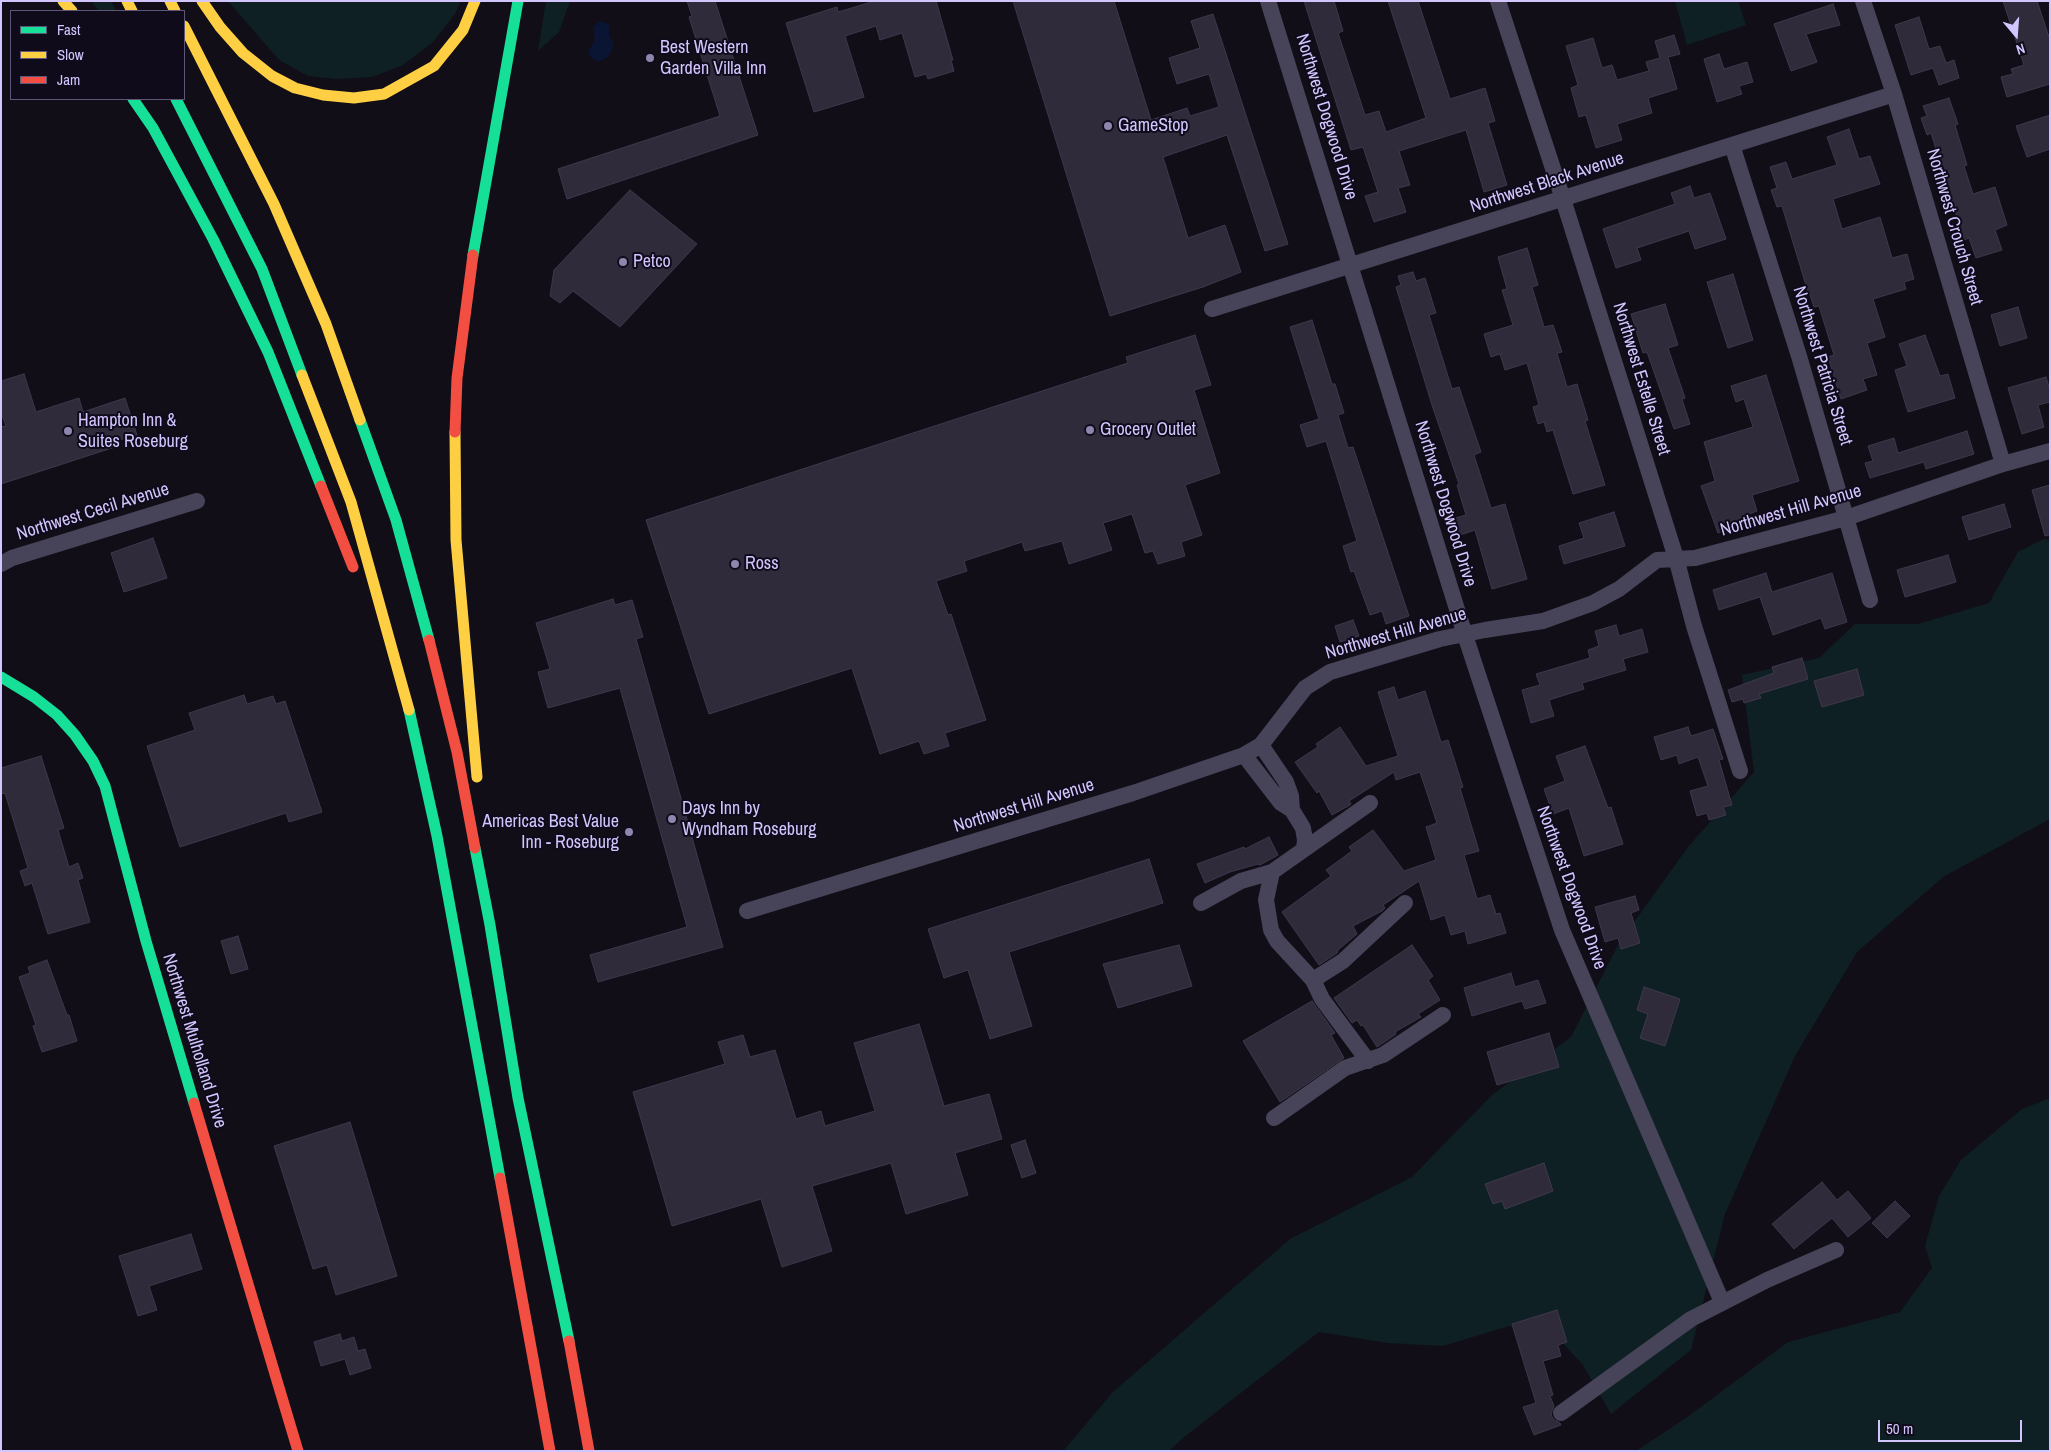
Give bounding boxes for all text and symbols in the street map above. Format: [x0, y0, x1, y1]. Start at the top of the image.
legend [10, 10, 185, 100]
north arrow [1991, 10, 2041, 60]
text: Fast [57, 19, 80, 40]
street label: Northwest Dogwood Drive [1290, 31, 1362, 203]
place label: Best Western Garden Villa Inn [660, 37, 766, 80]
text: N [2014, 39, 2027, 59]
text: Slow [57, 44, 84, 65]
marker: Best Western Garden Villa Inn [644, 52, 656, 64]
text: Jam [57, 69, 80, 90]
place label: GameStop [1118, 115, 1189, 137]
marker: GameStop [1102, 120, 1114, 132]
street label: Northwest Crouch Street [1921, 146, 1987, 308]
street label: Northwest Black Avenue [1467, 148, 1627, 218]
place label: Petco [633, 251, 671, 273]
marker: Petco [617, 256, 629, 268]
street label: Northwest Patricia Street [1788, 284, 1856, 448]
street label: Northwest Estelle Street [1608, 300, 1674, 458]
place label: Hampton Inn & Suites Roseburg [78, 410, 188, 452]
street label: Northwest Dogwood Drive [1409, 418, 1481, 590]
place label: Grocery Outlet [1100, 419, 1196, 441]
marker: Grocery Outlet [1084, 424, 1096, 436]
marker: Hampton Inn & Suites Roseburg [62, 425, 74, 437]
street label: Northwest Cecil Avenue [14, 479, 172, 545]
street label: Northwest Hill Avenue [1718, 481, 1864, 541]
place label: Ross [745, 553, 779, 575]
marker: Ross [729, 558, 741, 570]
street label: Northwest Hill Avenue [1323, 604, 1469, 664]
street label: Northwest Hill Avenue [951, 774, 1097, 838]
place label: Days Inn by Wyndham Roseburg [682, 798, 816, 841]
street label: Northwest Dogwood Drive [1531, 803, 1611, 973]
place label: Americas Best Value Inn - Roseburg [482, 811, 619, 854]
marker: Days Inn by Wyndham Roseburg [666, 813, 678, 825]
marker: Americas Best Value Inn - Roseburg [623, 826, 635, 838]
street label: Northwest Mulholland Drive [157, 951, 231, 1131]
scale bar [1881, 1410, 2025, 1442]
text: 50 m [1886, 1418, 1913, 1439]

